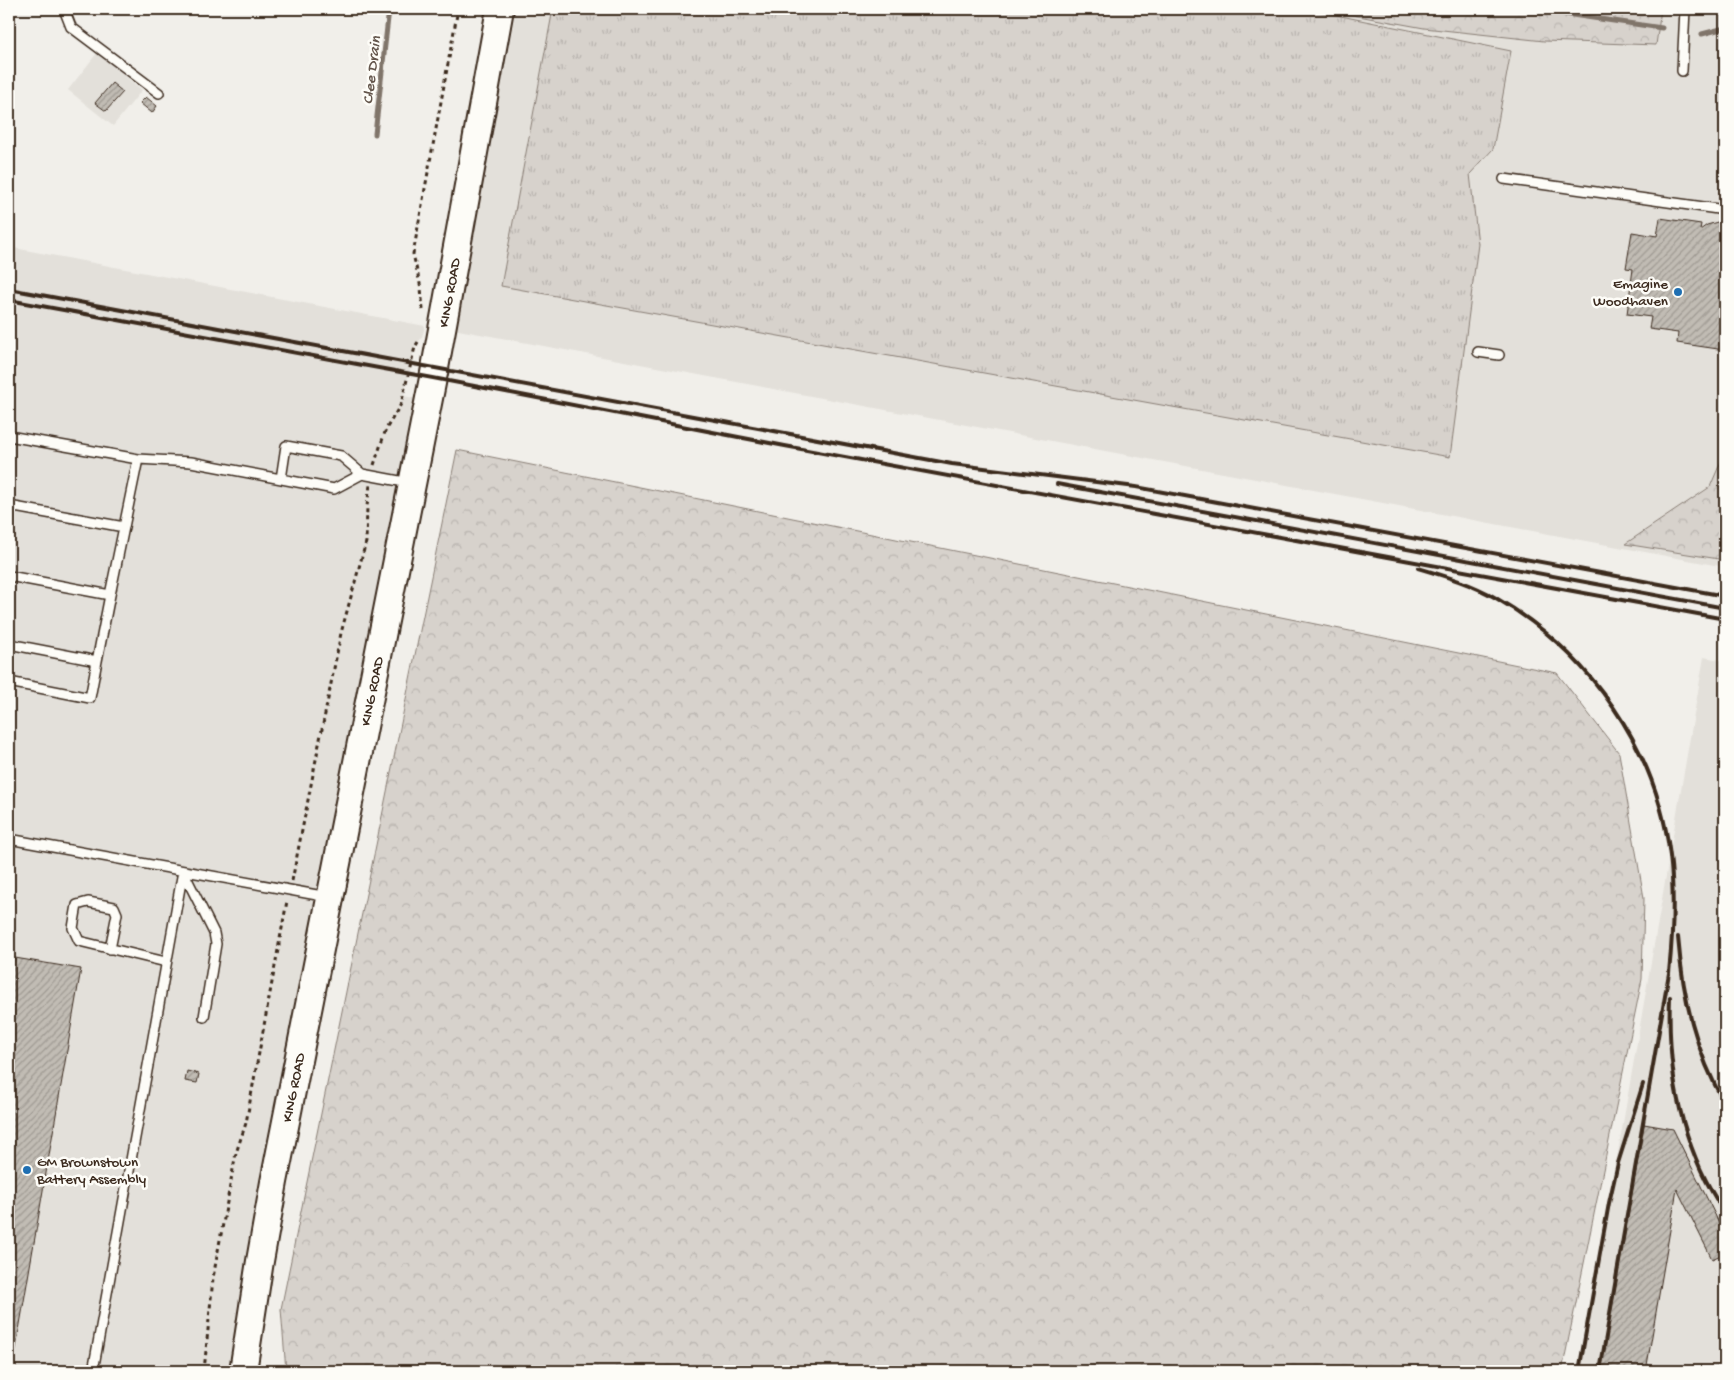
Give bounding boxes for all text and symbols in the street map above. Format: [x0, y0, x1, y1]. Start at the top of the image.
water label: Clee Drain [360, 35, 387, 106]
street label: KING ROAD [436, 257, 466, 329]
place label: Emagine Woodhaven [1593, 276, 1668, 311]
marker: Emagine Woodhaven [1672, 286, 1684, 298]
street label: KING ROAD [357, 655, 389, 728]
street label: KING ROAD [279, 1051, 310, 1124]
place label: GM Brownstown Battery Assembly [36, 1154, 147, 1189]
marker: GM Brownstown Battery Assembly [21, 1164, 33, 1176]

